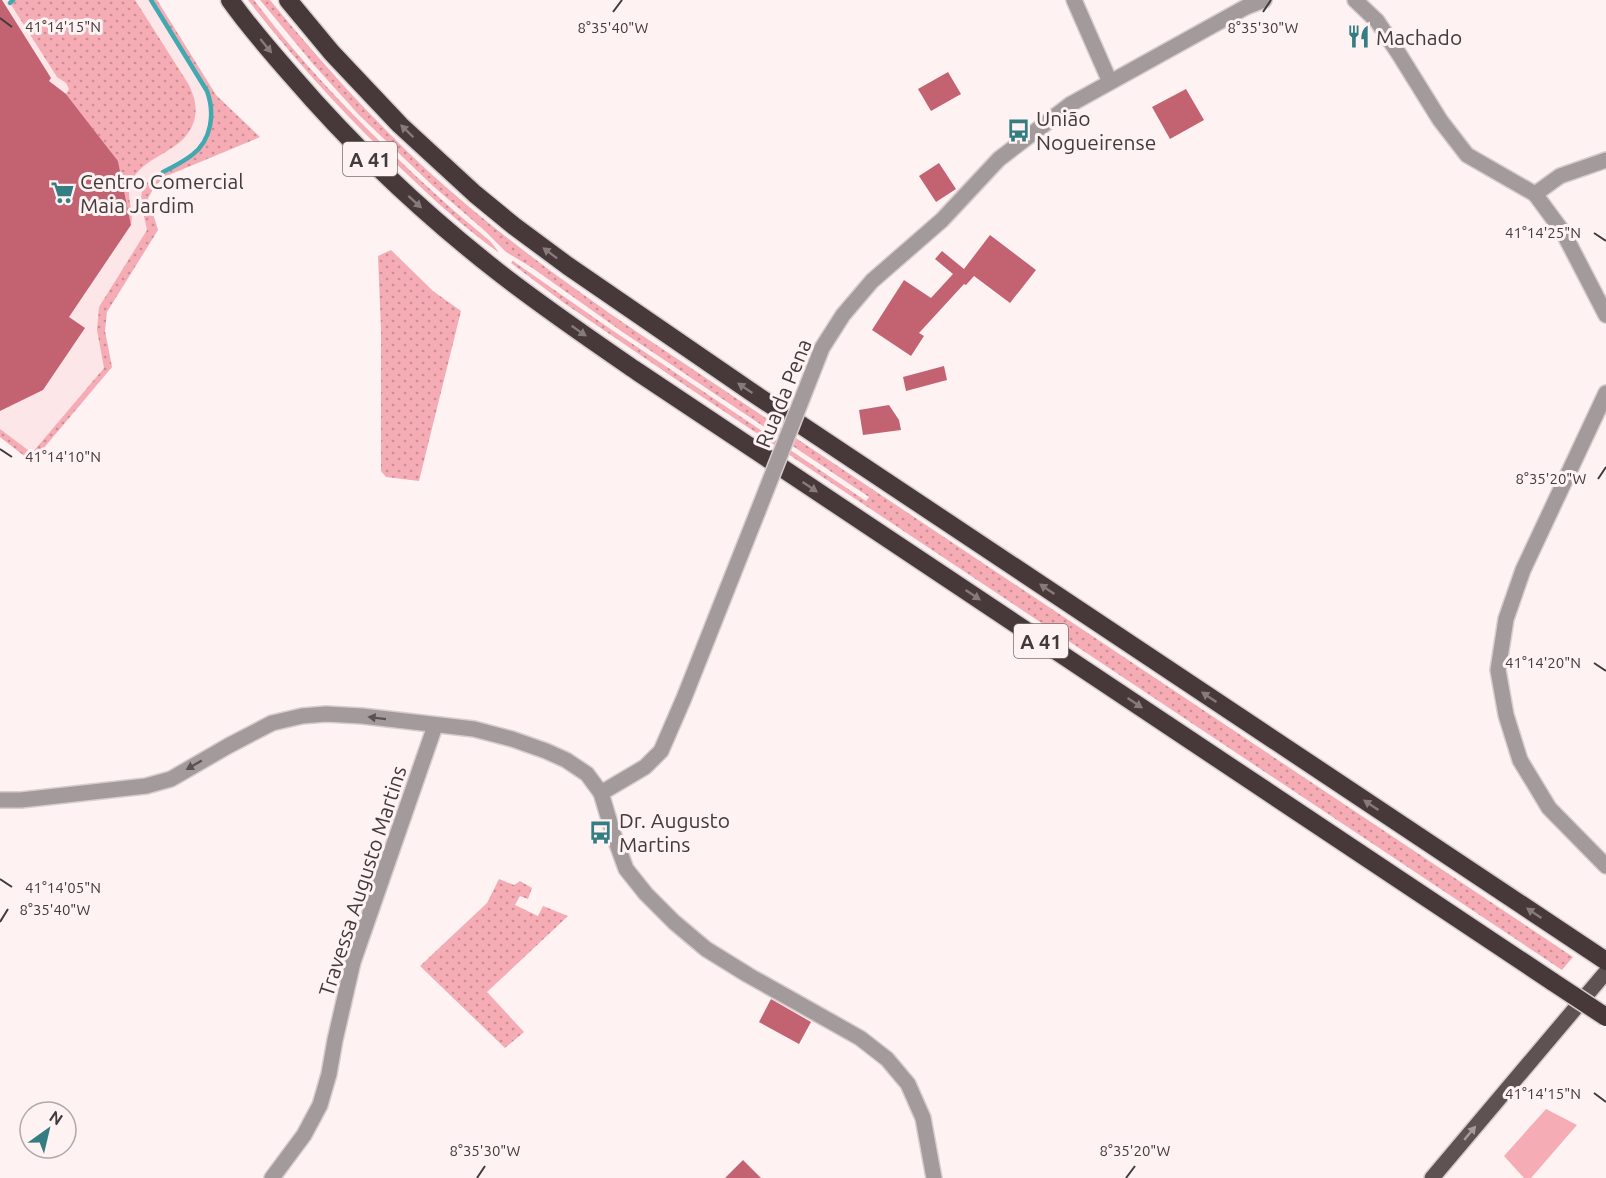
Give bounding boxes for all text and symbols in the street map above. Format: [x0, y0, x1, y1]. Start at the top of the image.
text: 41°14'15"N [25, 18, 101, 35]
text: 8°35'40"W [578, 19, 649, 36]
text: 8°35'30"W [1228, 19, 1299, 36]
restaurant icon: Machado [1345, 24, 1371, 50]
place label: Machado [1376, 25, 1462, 49]
one-way arrow [259, 38, 272, 53]
place label: União Nogueirense [1036, 106, 1156, 154]
bus stop icon: União Nogueirense [1005, 117, 1031, 143]
one-way arrow [401, 125, 415, 139]
road number: A 41 [343, 142, 397, 176]
place label: Centro Comercial Maia Jardim [80, 169, 244, 217]
supermarket icon: Centro Comercial Maia Jardim [49, 180, 75, 206]
one-way arrow [407, 195, 422, 208]
text: 41°14'25"N [1505, 224, 1581, 241]
one-way arrow [542, 247, 558, 259]
one-way arrow [570, 325, 586, 337]
street label: Rua da Pena [750, 335, 816, 451]
one-way arrow [737, 383, 753, 394]
text: 41°14'10"N [25, 448, 101, 465]
text: 8°35'20"W [1516, 470, 1587, 487]
one-way arrow [802, 481, 819, 492]
one-way arrow [1039, 583, 1055, 594]
one-way arrow [964, 589, 980, 601]
road number: A 41 [1014, 624, 1068, 658]
text: 41°14'20"N [1505, 654, 1581, 671]
one-way arrow [1201, 692, 1217, 703]
one-way arrow [1127, 697, 1143, 708]
one-way arrow [368, 714, 387, 723]
one-way arrow [186, 760, 202, 771]
street label: Travessa Augusto Martins [313, 763, 411, 999]
one-way arrow [1364, 799, 1380, 811]
place label: Dr. Augusto Martins [619, 808, 730, 856]
bus stop icon: Dr. Augusto Martins [588, 819, 614, 845]
text: 41°14'05"N [25, 879, 101, 896]
text: 8°35'40"W [20, 901, 91, 918]
one-way arrow [1526, 907, 1542, 919]
text: 41°14'15"N [1505, 1085, 1581, 1102]
north arrow [18, 1100, 78, 1160]
text: N [46, 1107, 66, 1128]
one-way arrow [1463, 1126, 1476, 1141]
text: 8°35'30"W [450, 1142, 521, 1159]
text: 8°35'20"W [1100, 1142, 1171, 1159]

